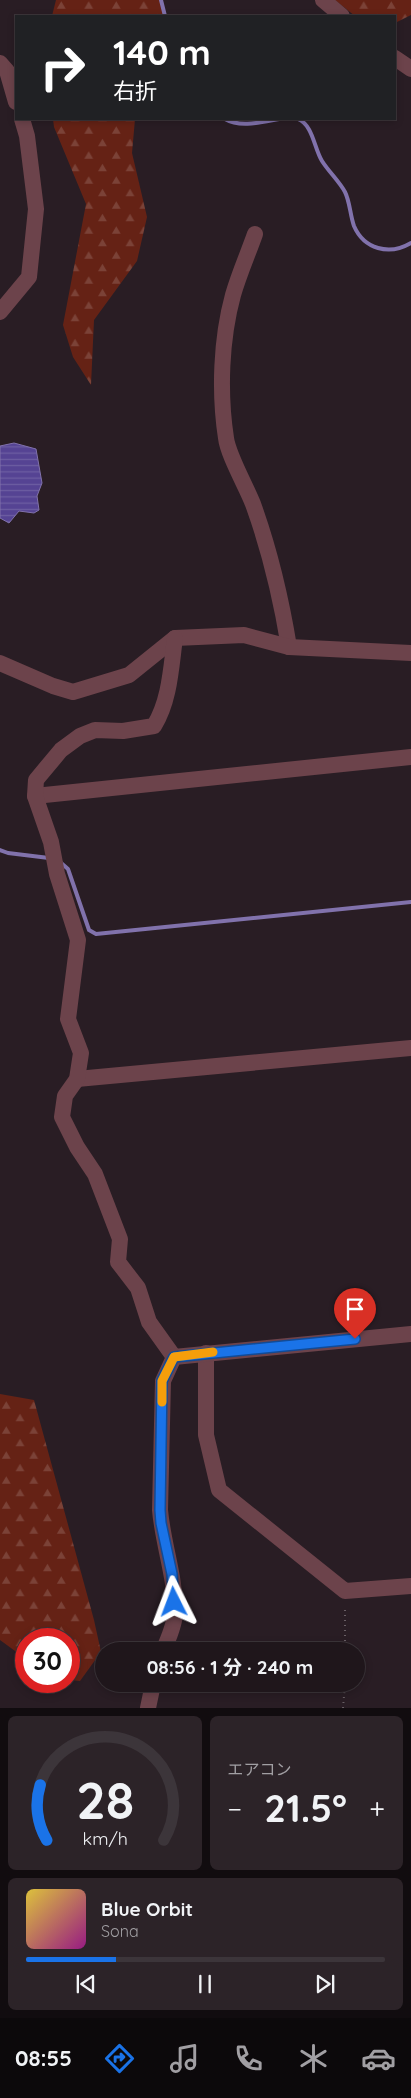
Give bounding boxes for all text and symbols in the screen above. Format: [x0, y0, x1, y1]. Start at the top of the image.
text: 140 m [113, 30, 211, 74]
icon: right [30, 35, 95, 100]
text: 右折 [113, 77, 157, 105]
pin [334, 1288, 376, 1339]
icon: arrive [341, 1295, 369, 1323]
position arrow [147, 1575, 199, 1627]
speed limit sign: 30 [15, 1628, 80, 1693]
text: 08:56 · 1 分 · 240 m [147, 1655, 313, 1679]
text: エアコン [228, 1759, 292, 1779]
text: 28 [76, 1767, 134, 1832]
text: 21.5° [264, 1784, 347, 1832]
text: − [228, 1791, 242, 1826]
text: + [369, 1791, 385, 1826]
text: km/h [82, 1827, 127, 1849]
text: Blue Orbit [101, 1897, 193, 1921]
text: Sona [101, 1921, 139, 1941]
icon: previous [72, 1970, 100, 1998]
icon: pause [191, 1970, 219, 1998]
icon: next [311, 1970, 339, 1998]
icon: directions [102, 2041, 137, 2076]
icon: music [167, 2041, 202, 2076]
icon: phone [231, 2041, 266, 2076]
icon: climate [296, 2041, 331, 2076]
icon: car [361, 2041, 396, 2076]
text: 08:55 [15, 2044, 72, 2072]

